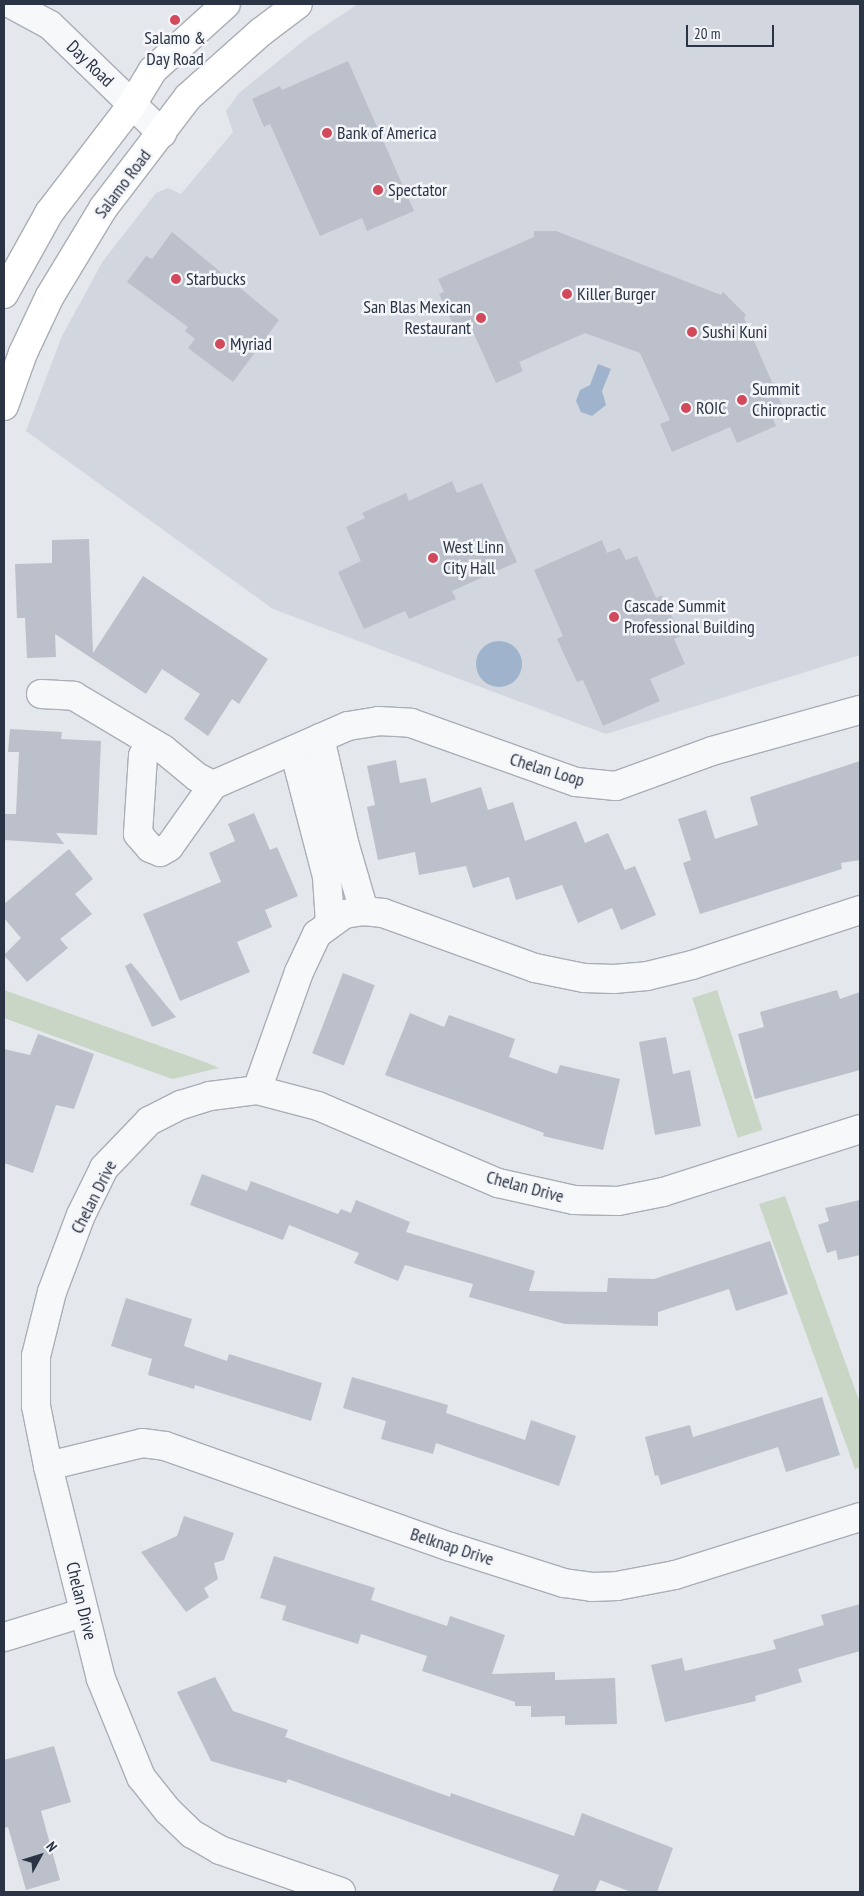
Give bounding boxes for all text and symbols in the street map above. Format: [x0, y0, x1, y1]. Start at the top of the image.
marker: Salamo & Day Road [169, 14, 181, 26]
scale bar [689, 15, 776, 47]
text: 20 m [694, 24, 720, 43]
place label: Salamo & Day Road [144, 28, 206, 70]
street label: Day Road [62, 36, 118, 92]
place label: Bank of America [337, 122, 438, 144]
marker: Bank of America [321, 127, 333, 139]
street label: Salamo Road [90, 145, 156, 223]
place label: Spectator [388, 179, 447, 201]
marker: Spectator [372, 184, 384, 196]
place label: Starbucks [186, 268, 246, 290]
marker: Starbucks [170, 273, 182, 285]
place label: Killer Burger [577, 283, 656, 305]
marker: Killer Burger [561, 288, 573, 300]
place label: San Blas Mexican Restaurant [363, 297, 471, 340]
marker: San Blas Mexican Restaurant [475, 312, 487, 324]
place label: Sushi Kuni [702, 321, 767, 343]
marker: Sushi Kuni [686, 326, 698, 338]
place label: Myriad [230, 333, 272, 355]
marker: Myriad [214, 338, 226, 350]
place label: Summit Chiropractic [752, 379, 826, 422]
marker: Summit Chiropractic [736, 394, 748, 406]
place label: ROIC [696, 397, 726, 419]
marker: ROIC [680, 402, 692, 414]
place label: West Linn City Hall [443, 537, 504, 580]
marker: West Linn City Hall [427, 552, 439, 564]
place label: Cascade Summit Professional Building [624, 596, 755, 638]
marker: Cascade Summit Professional Building [608, 611, 620, 623]
street label: Chelan Loop [507, 748, 587, 792]
street label: Chelan Drive [66, 1157, 122, 1237]
street label: Chelan Drive [484, 1166, 566, 1208]
street label: Belknap Drive [408, 1523, 496, 1571]
street label: Chelan Drive [61, 1560, 101, 1642]
north arrow [15, 1831, 65, 1881]
text: N [42, 1838, 61, 1855]

